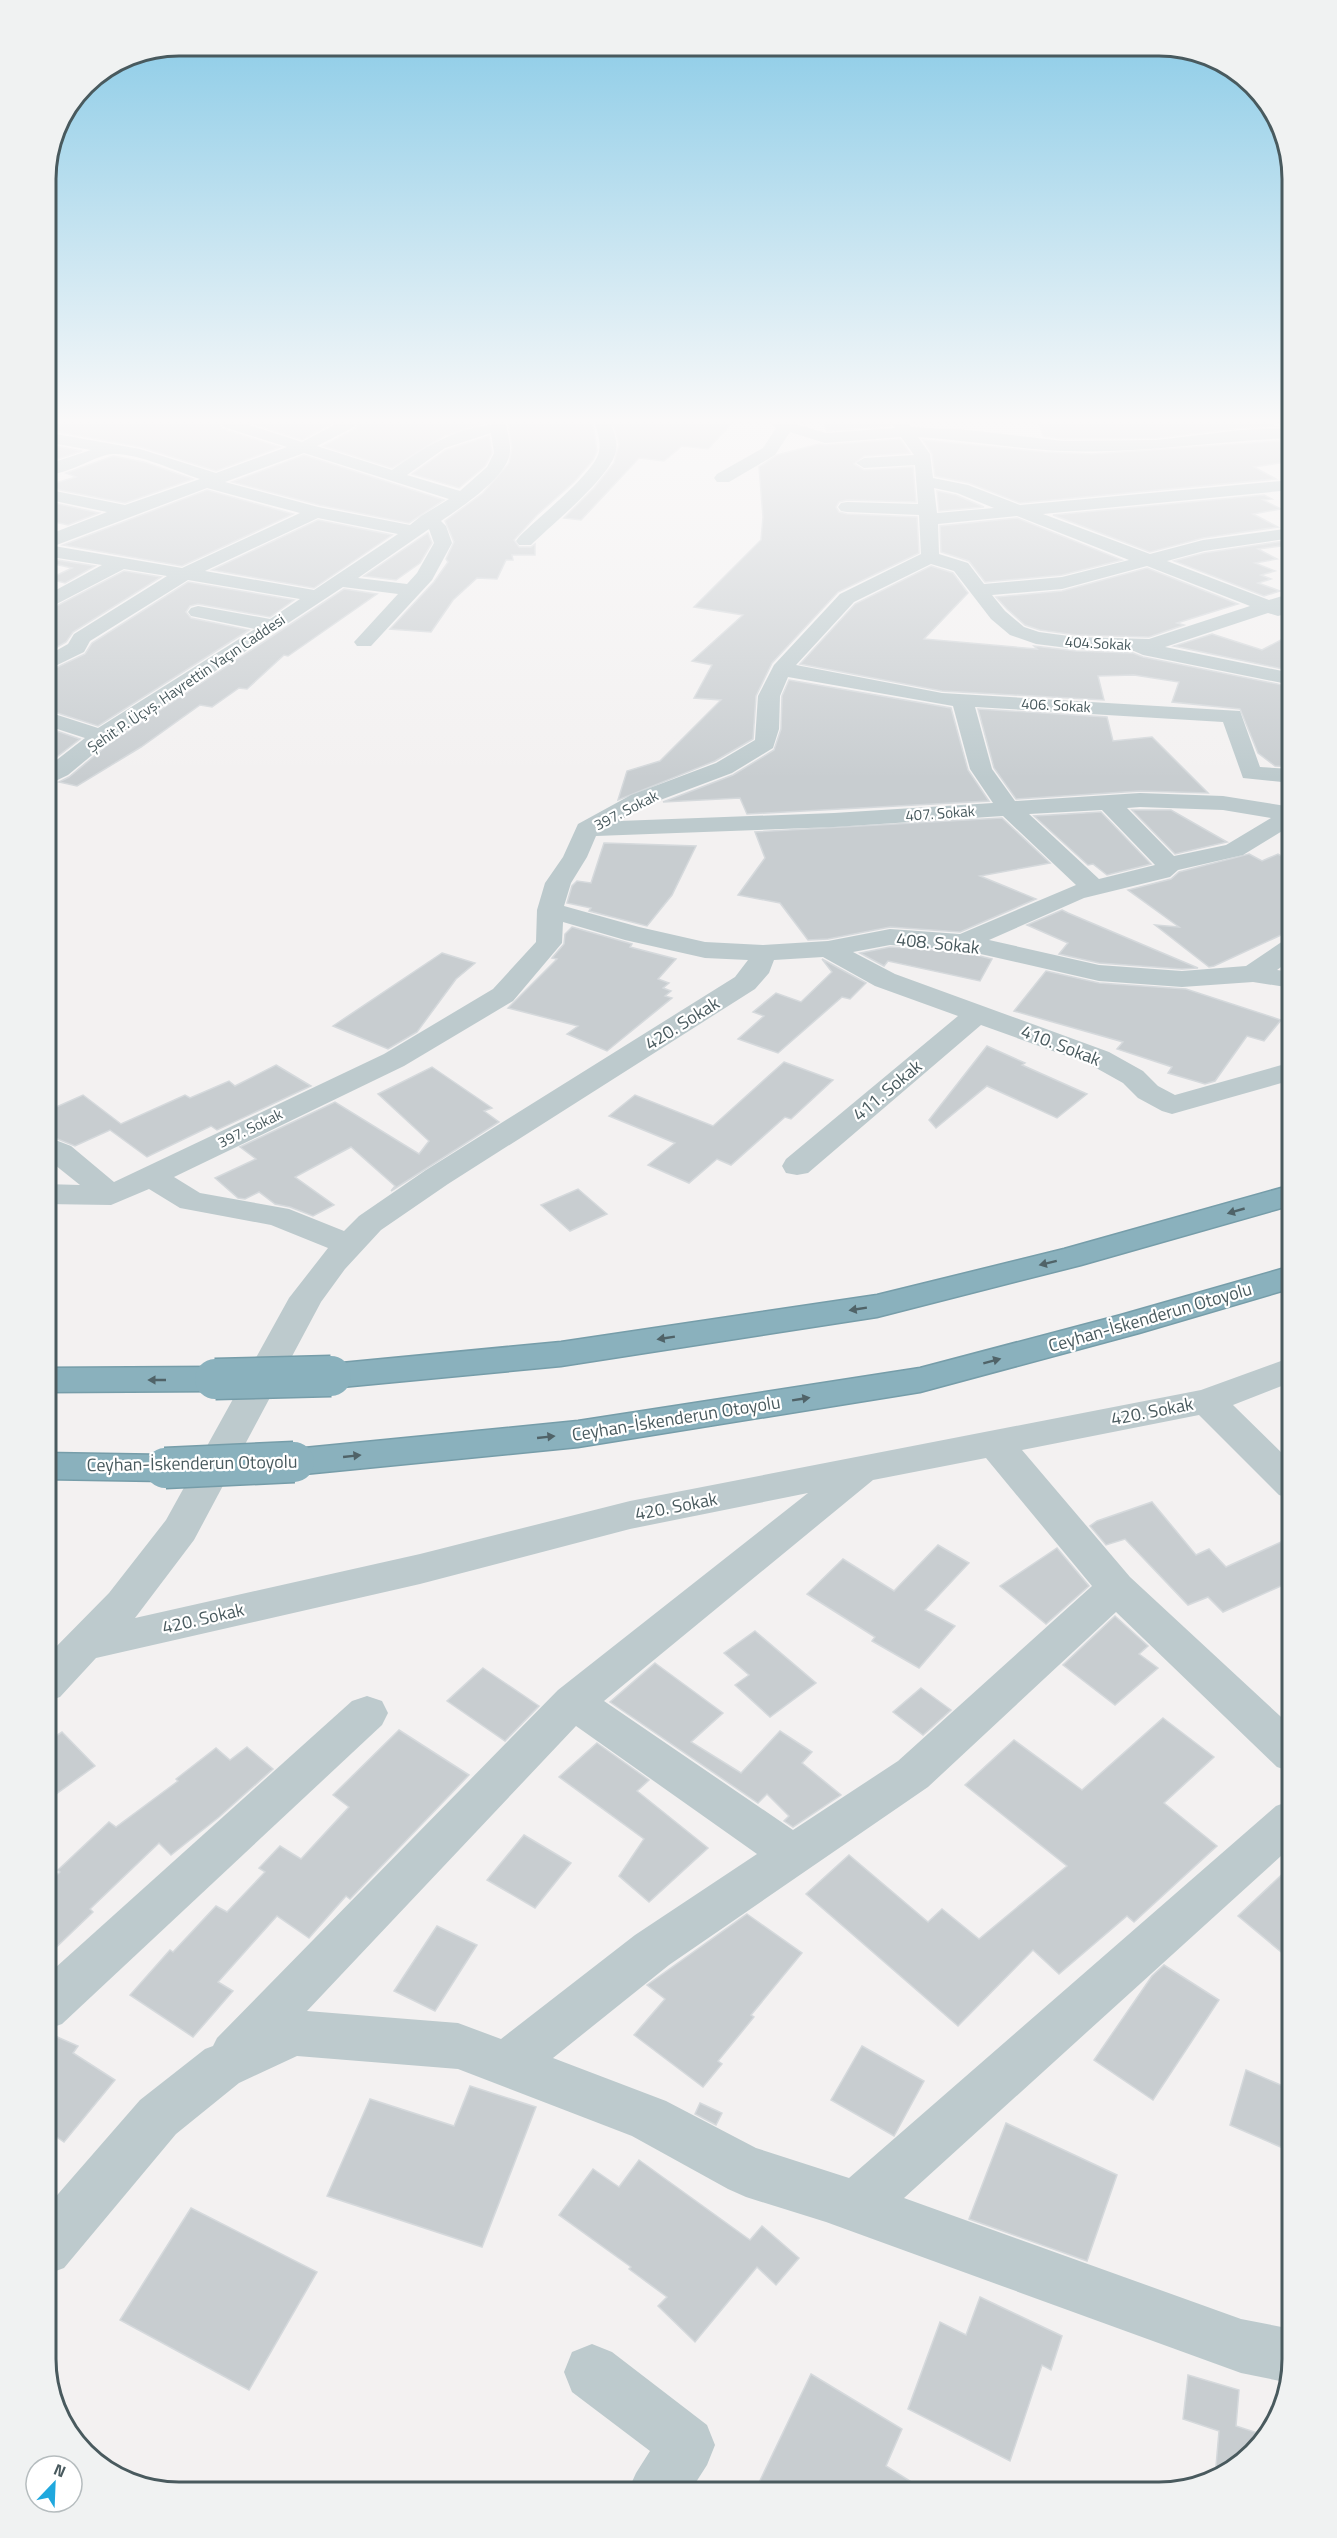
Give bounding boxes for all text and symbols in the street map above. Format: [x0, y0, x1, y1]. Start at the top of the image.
street label: Şehit P. Üçvş. Hayrettin Yaçın Caddesi [82, 608, 290, 758]
street label: 404.Sokak [1064, 630, 1132, 656]
street label: 406. Sokak [1021, 692, 1091, 718]
street label: 397. Sokak [590, 784, 662, 836]
street label: 407. Sokak [904, 799, 976, 827]
street label: 408. Sokak [895, 925, 981, 961]
street label: 420. Sokak [639, 989, 725, 1057]
street label: 410. Sokak [1017, 1017, 1105, 1073]
street label: 411. Sokak [846, 1053, 928, 1127]
street label: 397. Sokak [214, 1102, 286, 1154]
one-way arrow [1227, 1207, 1245, 1216]
one-way arrow [1039, 1259, 1057, 1269]
street label: Ceyhan-İskenderun Otoyolu [1045, 1275, 1255, 1359]
one-way arrow [849, 1304, 868, 1313]
one-way arrow [656, 1334, 675, 1343]
one-way arrow [983, 1355, 1001, 1365]
one-way arrow [147, 1375, 166, 1385]
street label: Ceyhan-İskenderun Otoyolu [570, 1388, 782, 1448]
street label: 420. Sokak [1108, 1390, 1196, 1432]
one-way arrow [792, 1394, 811, 1403]
one-way arrow [536, 1432, 555, 1442]
street label: Ceyhan-İskenderun Otoyolu [86, 1448, 298, 1478]
one-way arrow [342, 1451, 361, 1461]
street label: 420. Sokak [632, 1485, 720, 1527]
street label: 420. Sokak [159, 1595, 247, 1641]
north arrow [24, 2454, 84, 2514]
text: N [50, 2457, 70, 2483]

